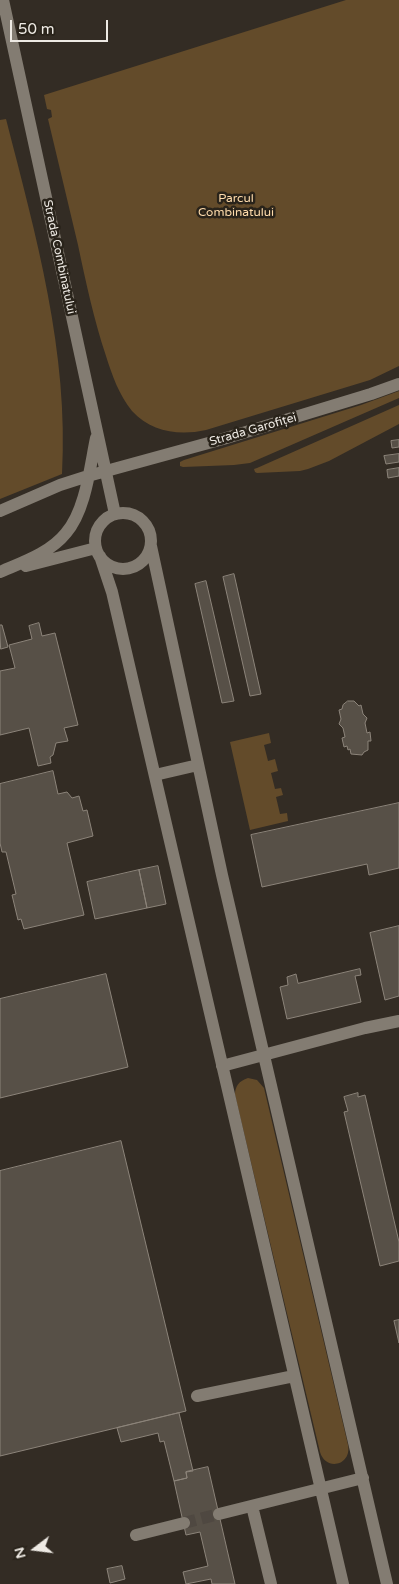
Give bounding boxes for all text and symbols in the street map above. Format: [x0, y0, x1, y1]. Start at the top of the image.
scale bar [12, 10, 110, 42]
text: 50 m [18, 20, 55, 38]
park label: Parcul Combinatului [198, 192, 274, 220]
street label: Strada Combinatului [40, 198, 78, 316]
street label: Strada Garofiței [208, 411, 298, 449]
north arrow [10, 1524, 60, 1574]
text: N [10, 1545, 30, 1561]

